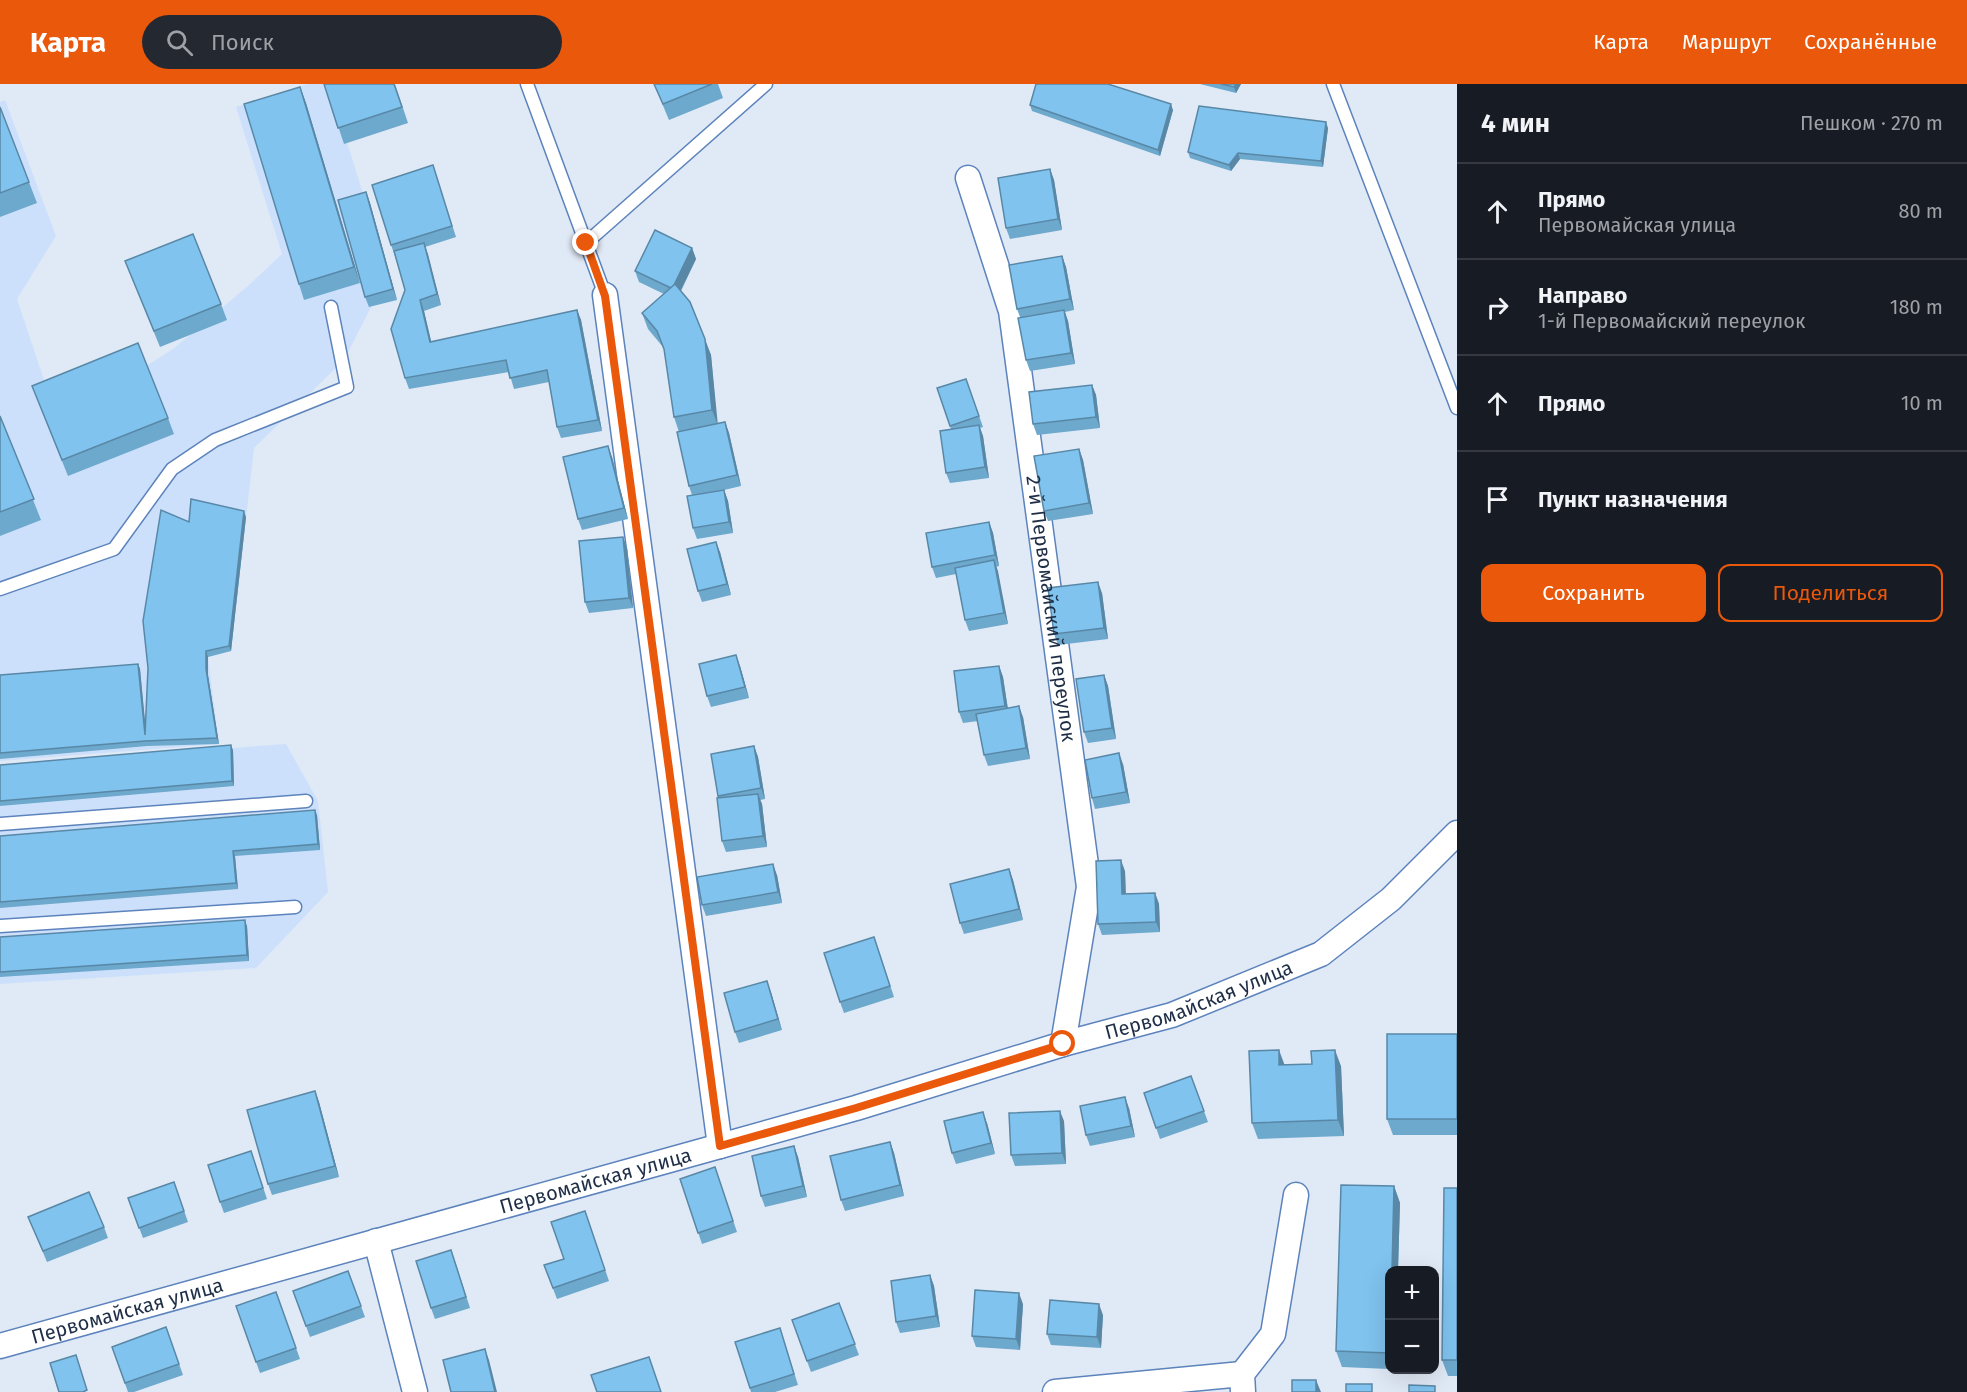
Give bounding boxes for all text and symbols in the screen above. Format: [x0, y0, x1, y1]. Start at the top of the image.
search box [142, 15, 562, 69]
text: Карта [30, 26, 106, 59]
icon: search [163, 26, 196, 59]
text: Поиск [211, 29, 274, 56]
text: Карта [1593, 29, 1649, 55]
text: Маршрут [1682, 29, 1771, 55]
text: Сохранённые [1804, 29, 1937, 55]
text: 4 мин [1481, 108, 1550, 139]
text: Пешком · 270 m [1800, 111, 1943, 135]
text: Прямо [1538, 186, 1605, 213]
icon: ahead [1481, 195, 1514, 228]
text: 80 m [1898, 199, 1943, 223]
text: Первомайская улица [1538, 213, 1736, 237]
route end [572, 229, 598, 255]
text: Направо [1538, 282, 1627, 309]
icon: right [1481, 291, 1514, 324]
text: 180 m [1890, 295, 1943, 319]
text: 1-й Первомайский переулок [1538, 309, 1805, 333]
icon: ahead [1481, 387, 1514, 420]
text: Прямо [1538, 390, 1605, 417]
text: 10 m [1901, 391, 1943, 415]
street label: 2-й Первомайский переулок [1021, 474, 1081, 744]
icon: arrive [1481, 483, 1514, 516]
text: Пункт назначения [1538, 486, 1728, 513]
button: Сохранить [1481, 564, 1706, 622]
button: Поделиться [1718, 564, 1943, 622]
street label: Первомайская улица [1102, 955, 1296, 1044]
route start [1049, 1030, 1075, 1056]
street label: Первомайская улица [497, 1143, 694, 1219]
map controls [1385, 1266, 1439, 1374]
button: + [1385, 1266, 1439, 1320]
street label: Первомайская улица [29, 1273, 226, 1349]
button: − [1385, 1320, 1439, 1374]

